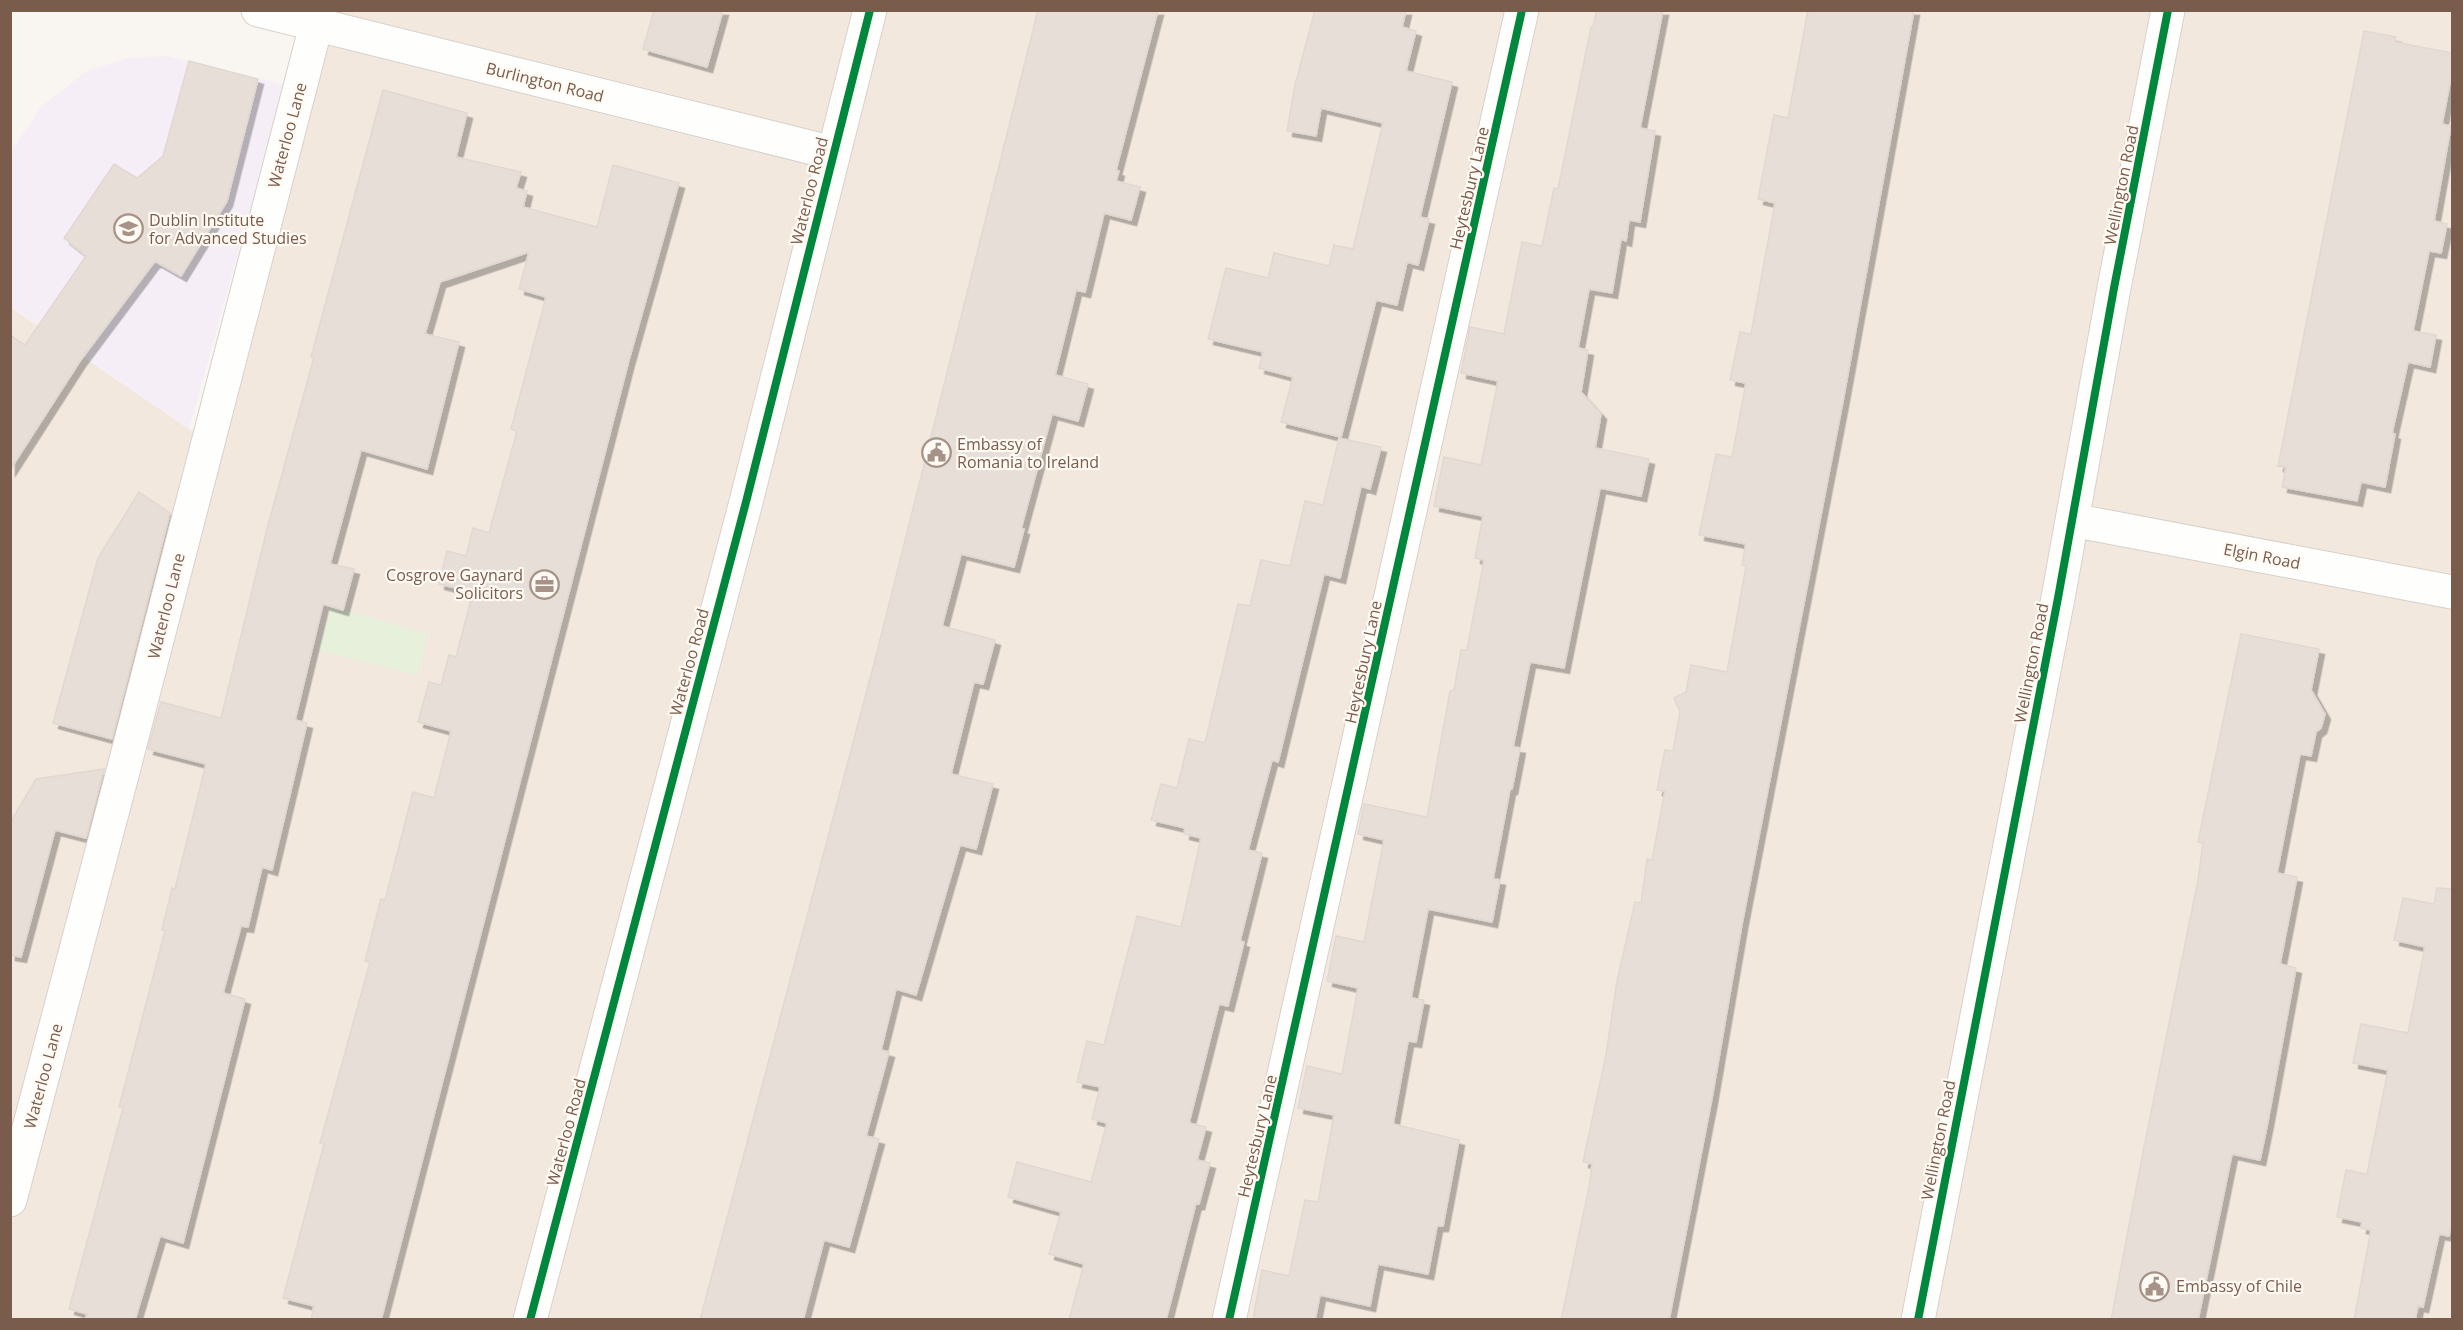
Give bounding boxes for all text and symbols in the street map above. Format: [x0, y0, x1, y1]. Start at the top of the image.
street label: Burlington Road [484, 57, 606, 107]
street label: Waterloo Lane [262, 80, 312, 190]
street label: Wellington Road [2099, 123, 2143, 247]
street label: Heytesbury Lane [1444, 124, 1494, 252]
street label: Waterloo Road [785, 135, 833, 247]
place label: Dublin Institute for Advanced Studies [149, 209, 307, 249]
school or university icon: Dublin Institute for Advanced Studies [112, 213, 144, 245]
place label: Embassy of Romania to Ireland [957, 433, 1099, 473]
public building icon: Embassy of Romania to Ireland [920, 437, 952, 469]
street label: Elgin Road [2222, 538, 2302, 574]
street label: Waterloo Lane [142, 551, 190, 661]
place label: Cosgrove Gaynard Solicitors [386, 564, 523, 604]
office icon: Cosgrove Gaynard Solicitors [528, 568, 560, 600]
street label: Heytesbury Lane [1339, 598, 1387, 726]
street label: Wellington Road [2009, 601, 2053, 725]
street label: Waterloo Road [664, 606, 714, 718]
street label: Waterloo Lane [18, 1021, 68, 1131]
street label: Heytesbury Lane [1232, 1072, 1282, 1200]
street label: Waterloo Road [541, 1076, 591, 1188]
street label: Wellington Road [1916, 1078, 1960, 1202]
public building icon: Embassy of Chile [2139, 1270, 2171, 1302]
place label: Embassy of Chile [2176, 1275, 2302, 1297]

